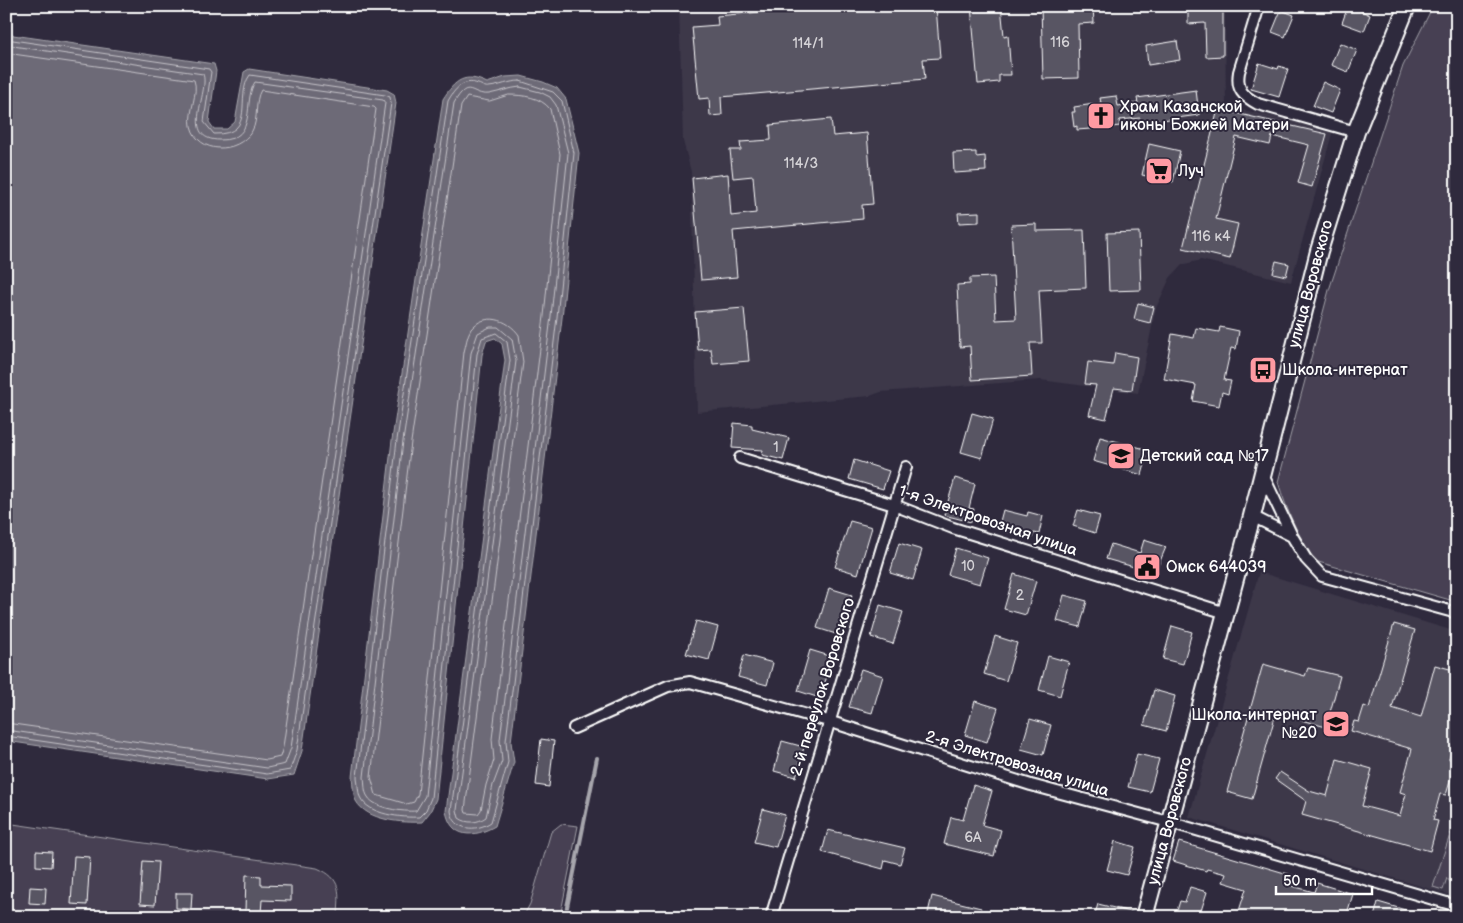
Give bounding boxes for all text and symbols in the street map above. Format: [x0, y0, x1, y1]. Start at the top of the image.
house number: 116 [1050, 34, 1070, 51]
house number: 114/1 [792, 35, 824, 52]
place label: Храм Казанской иконы Божией Матери [1120, 98, 1289, 135]
church icon: Храм Казанской иконы Божией Матери [1086, 101, 1116, 131]
house number: 114/3 [784, 155, 818, 172]
supermarket icon: Луч [1144, 156, 1174, 186]
place label: Луч [1177, 162, 1204, 181]
street label: улица Воровского [1285, 218, 1337, 350]
house number: 116 к4 [1191, 228, 1231, 245]
bus stop icon: Школа-интернат [1248, 355, 1278, 385]
place label: Школа-интернат [1282, 361, 1408, 380]
house number: 1 [773, 439, 779, 456]
school or university icon: Детский сад №17 [1106, 441, 1136, 471]
place label: Детский сад №17 [1140, 447, 1269, 466]
street label: 1-я Электровозная улица [896, 481, 1080, 561]
public building icon: Омск 644039 [1132, 552, 1162, 582]
house number: 10 [961, 558, 975, 575]
place label: Омск 644039 [1166, 558, 1267, 577]
house number: 2 [1016, 587, 1025, 604]
street label: 2-й переулок Воровского [787, 596, 859, 778]
place label: Школа-интернат №20 [1191, 706, 1318, 743]
school or university icon: Школа-интернат №20 [1321, 709, 1351, 739]
street label: 2-я Электровозная улица [923, 727, 1112, 801]
street label: улица Воровского [1144, 755, 1196, 887]
house number: 6А [964, 829, 982, 846]
scale bar [1276, 863, 1372, 895]
text: 50 m [1283, 872, 1317, 891]

